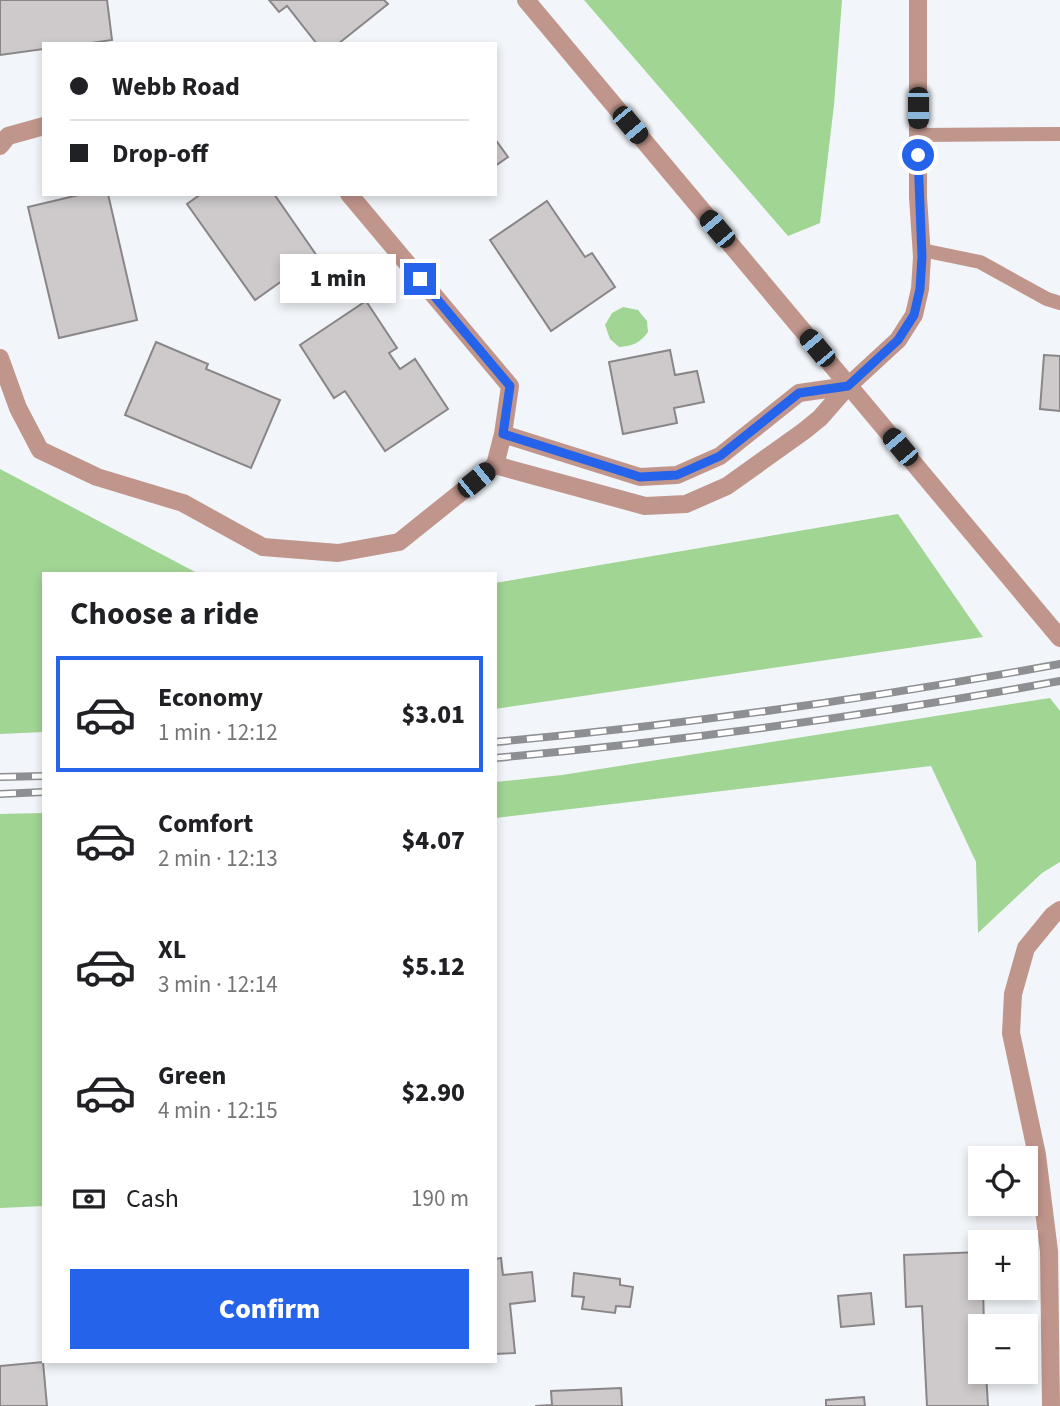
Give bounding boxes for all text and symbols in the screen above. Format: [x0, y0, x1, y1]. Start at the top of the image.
text: Webb Road [112, 68, 240, 105]
car [908, 87, 929, 129]
car [609, 102, 652, 148]
text: Drop-off [112, 135, 208, 172]
route start [902, 139, 934, 171]
car [696, 206, 739, 252]
callout: 1 min [280, 254, 396, 304]
text: 1 min [310, 262, 366, 295]
route end [404, 263, 436, 295]
car [796, 325, 839, 371]
car [879, 424, 922, 470]
car [454, 459, 499, 501]
text: Choose a ride [70, 591, 259, 637]
text: Economy [158, 679, 263, 716]
icon: car [74, 683, 137, 746]
text: $3.01 [401, 696, 465, 733]
text: 1 min · 12:12 [158, 716, 278, 749]
text: Comfort [158, 805, 253, 842]
icon: car [74, 809, 137, 872]
text: $4.07 [401, 822, 465, 859]
text: 2 min · 12:13 [158, 842, 278, 875]
text: XL [158, 931, 186, 968]
icon: car [74, 935, 137, 998]
text: $5.12 [401, 948, 465, 985]
text: 3 min · 12:14 [158, 968, 278, 1001]
text: Green [158, 1057, 226, 1094]
icon: car [74, 1061, 137, 1124]
text: $2.90 [401, 1074, 465, 1111]
text: 4 min · 12:15 [158, 1094, 278, 1127]
map controls [968, 1146, 1038, 1384]
button: locate [968, 1146, 1038, 1216]
icon: cash [70, 1180, 108, 1218]
text: Cash [126, 1180, 179, 1217]
text: 190 m [411, 1182, 469, 1215]
button: + [968, 1230, 1038, 1300]
button: Confirm [70, 1269, 469, 1349]
button: − [968, 1314, 1038, 1384]

